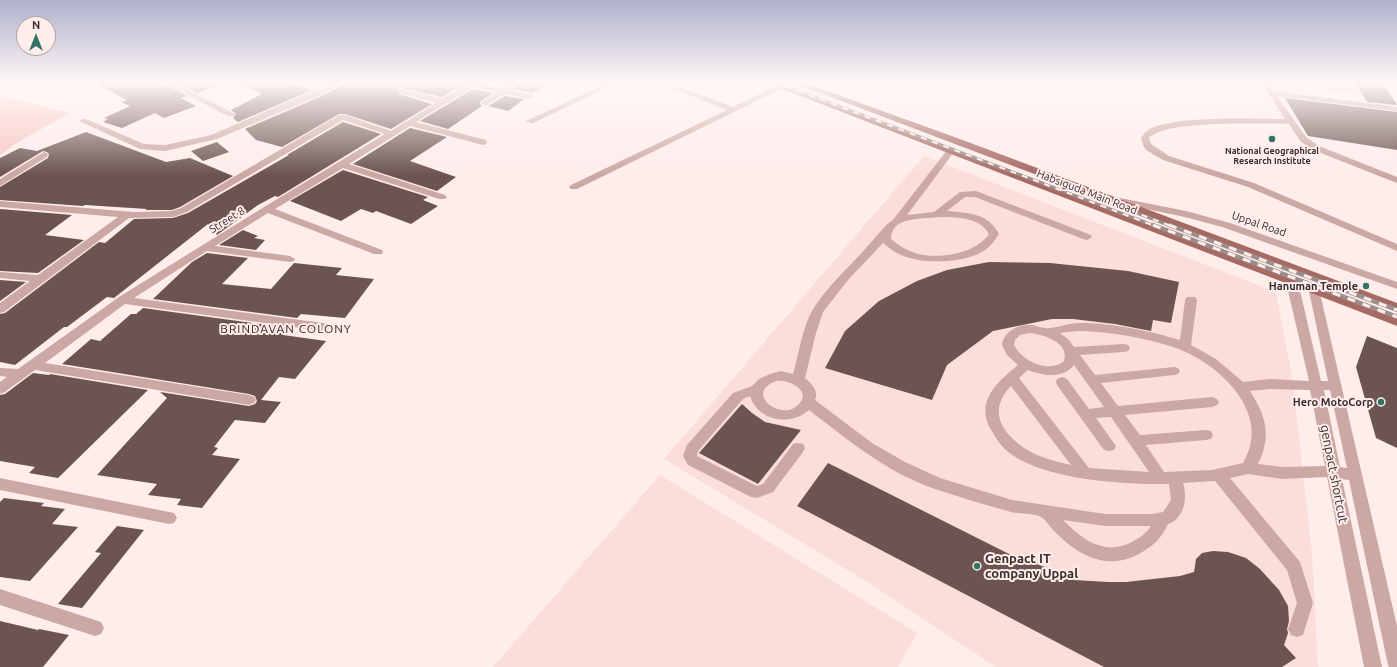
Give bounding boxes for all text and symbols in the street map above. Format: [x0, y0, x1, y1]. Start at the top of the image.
north arrow [16, 16, 56, 56]
text: N [32, 19, 40, 31]
marker: National Geographical Research Institute [1267, 134, 1277, 144]
place label: National Geographical Research Institute [1225, 146, 1319, 167]
street label: Habsiguda Main Road [1035, 167, 1139, 217]
street label: Street 8 [207, 204, 247, 236]
street label: Uppal Road [1230, 209, 1288, 239]
place label: Hanuman Temple [1269, 279, 1358, 293]
marker: Hanuman Temple [1361, 281, 1371, 291]
district label: BRINDAVAN COLONY [220, 322, 352, 336]
place label: Hero MotoCorp [1293, 395, 1373, 409]
marker: Hero MotoCorp [1376, 397, 1386, 407]
street label: genpact shortcut [1317, 424, 1351, 524]
place label: Genpact IT company Uppal [985, 551, 1078, 582]
marker: Genpact IT company Uppal [972, 561, 982, 571]

